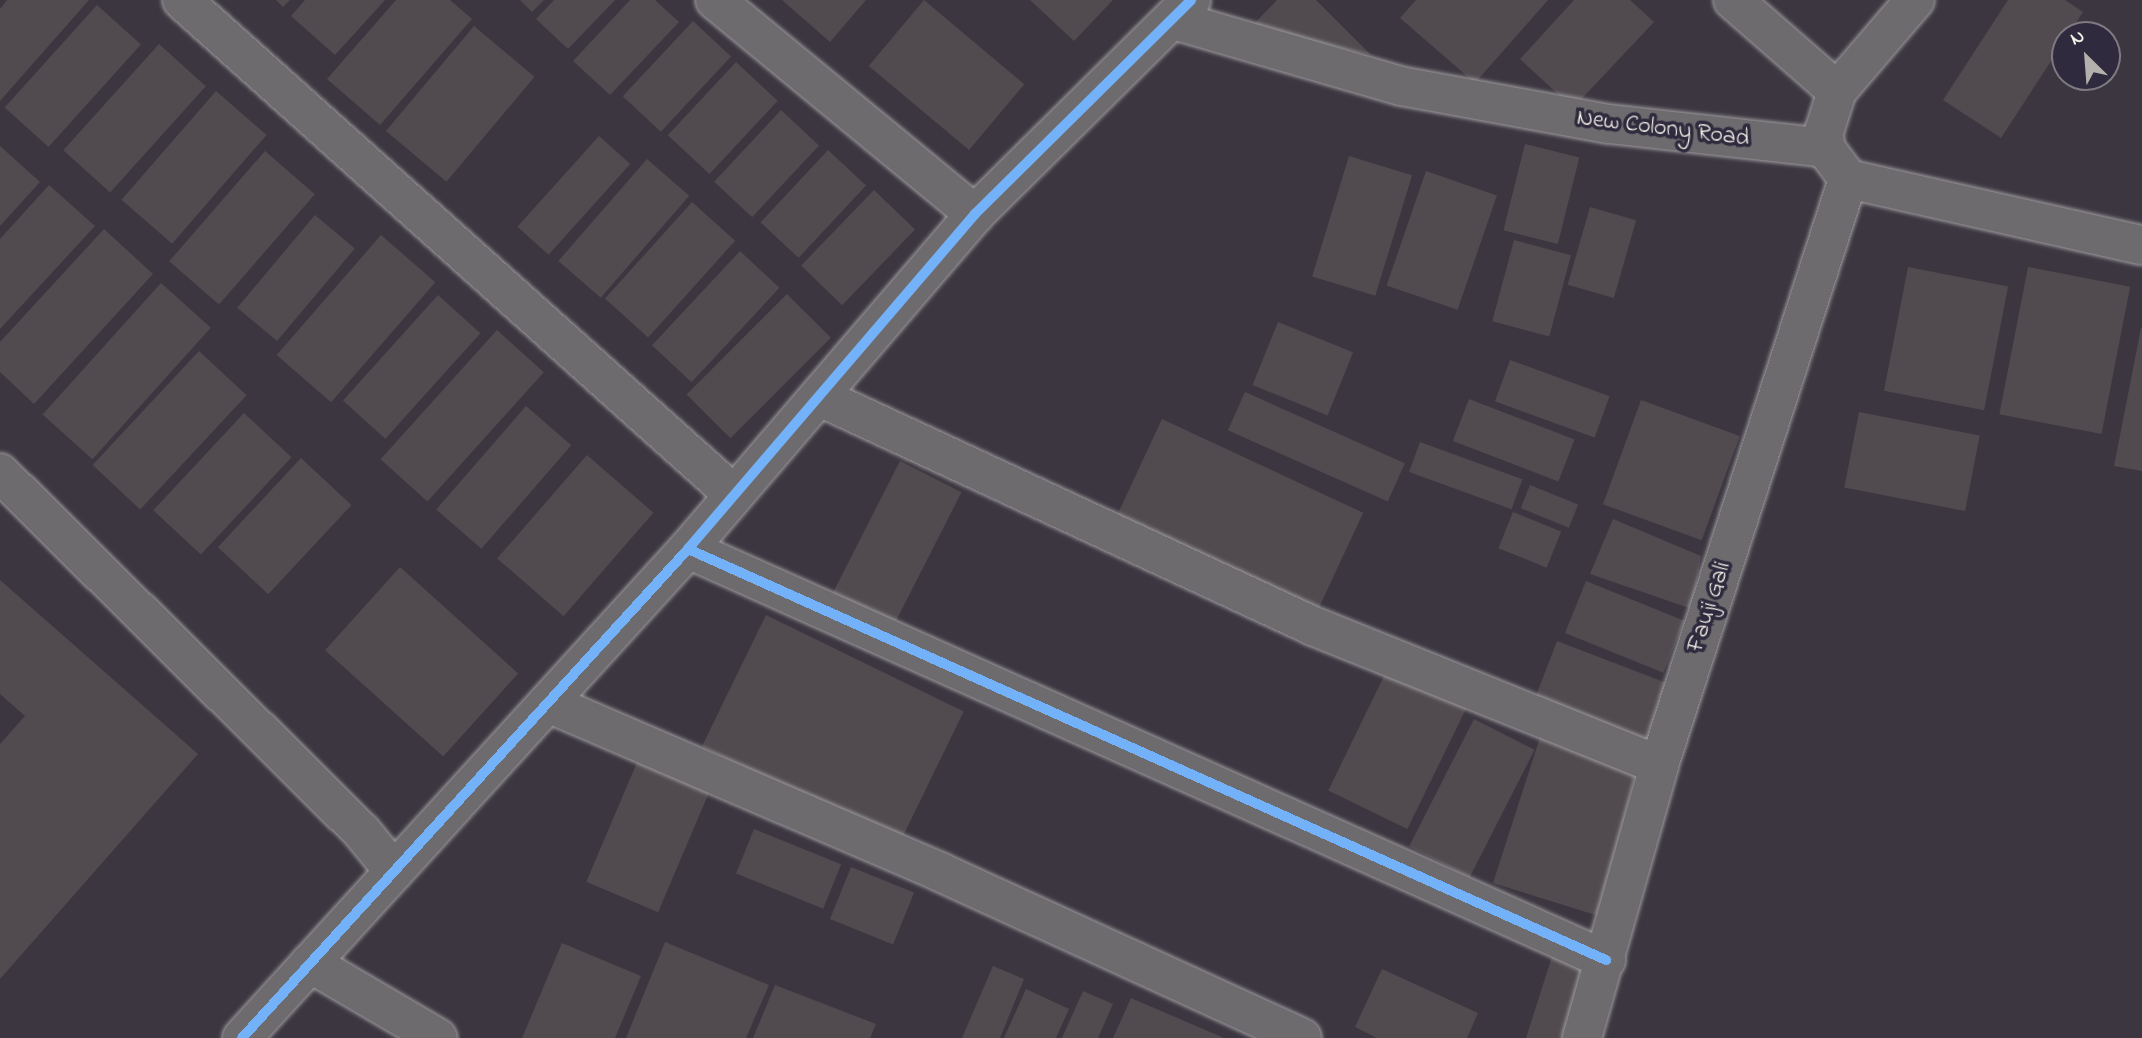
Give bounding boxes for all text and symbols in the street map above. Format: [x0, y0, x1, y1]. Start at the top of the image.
north arrow [2051, 21, 2121, 91]
text: N [2066, 23, 2089, 53]
street label: New Colony Road [1575, 104, 1751, 154]
street label: Fauji Gali [1682, 558, 1738, 656]

